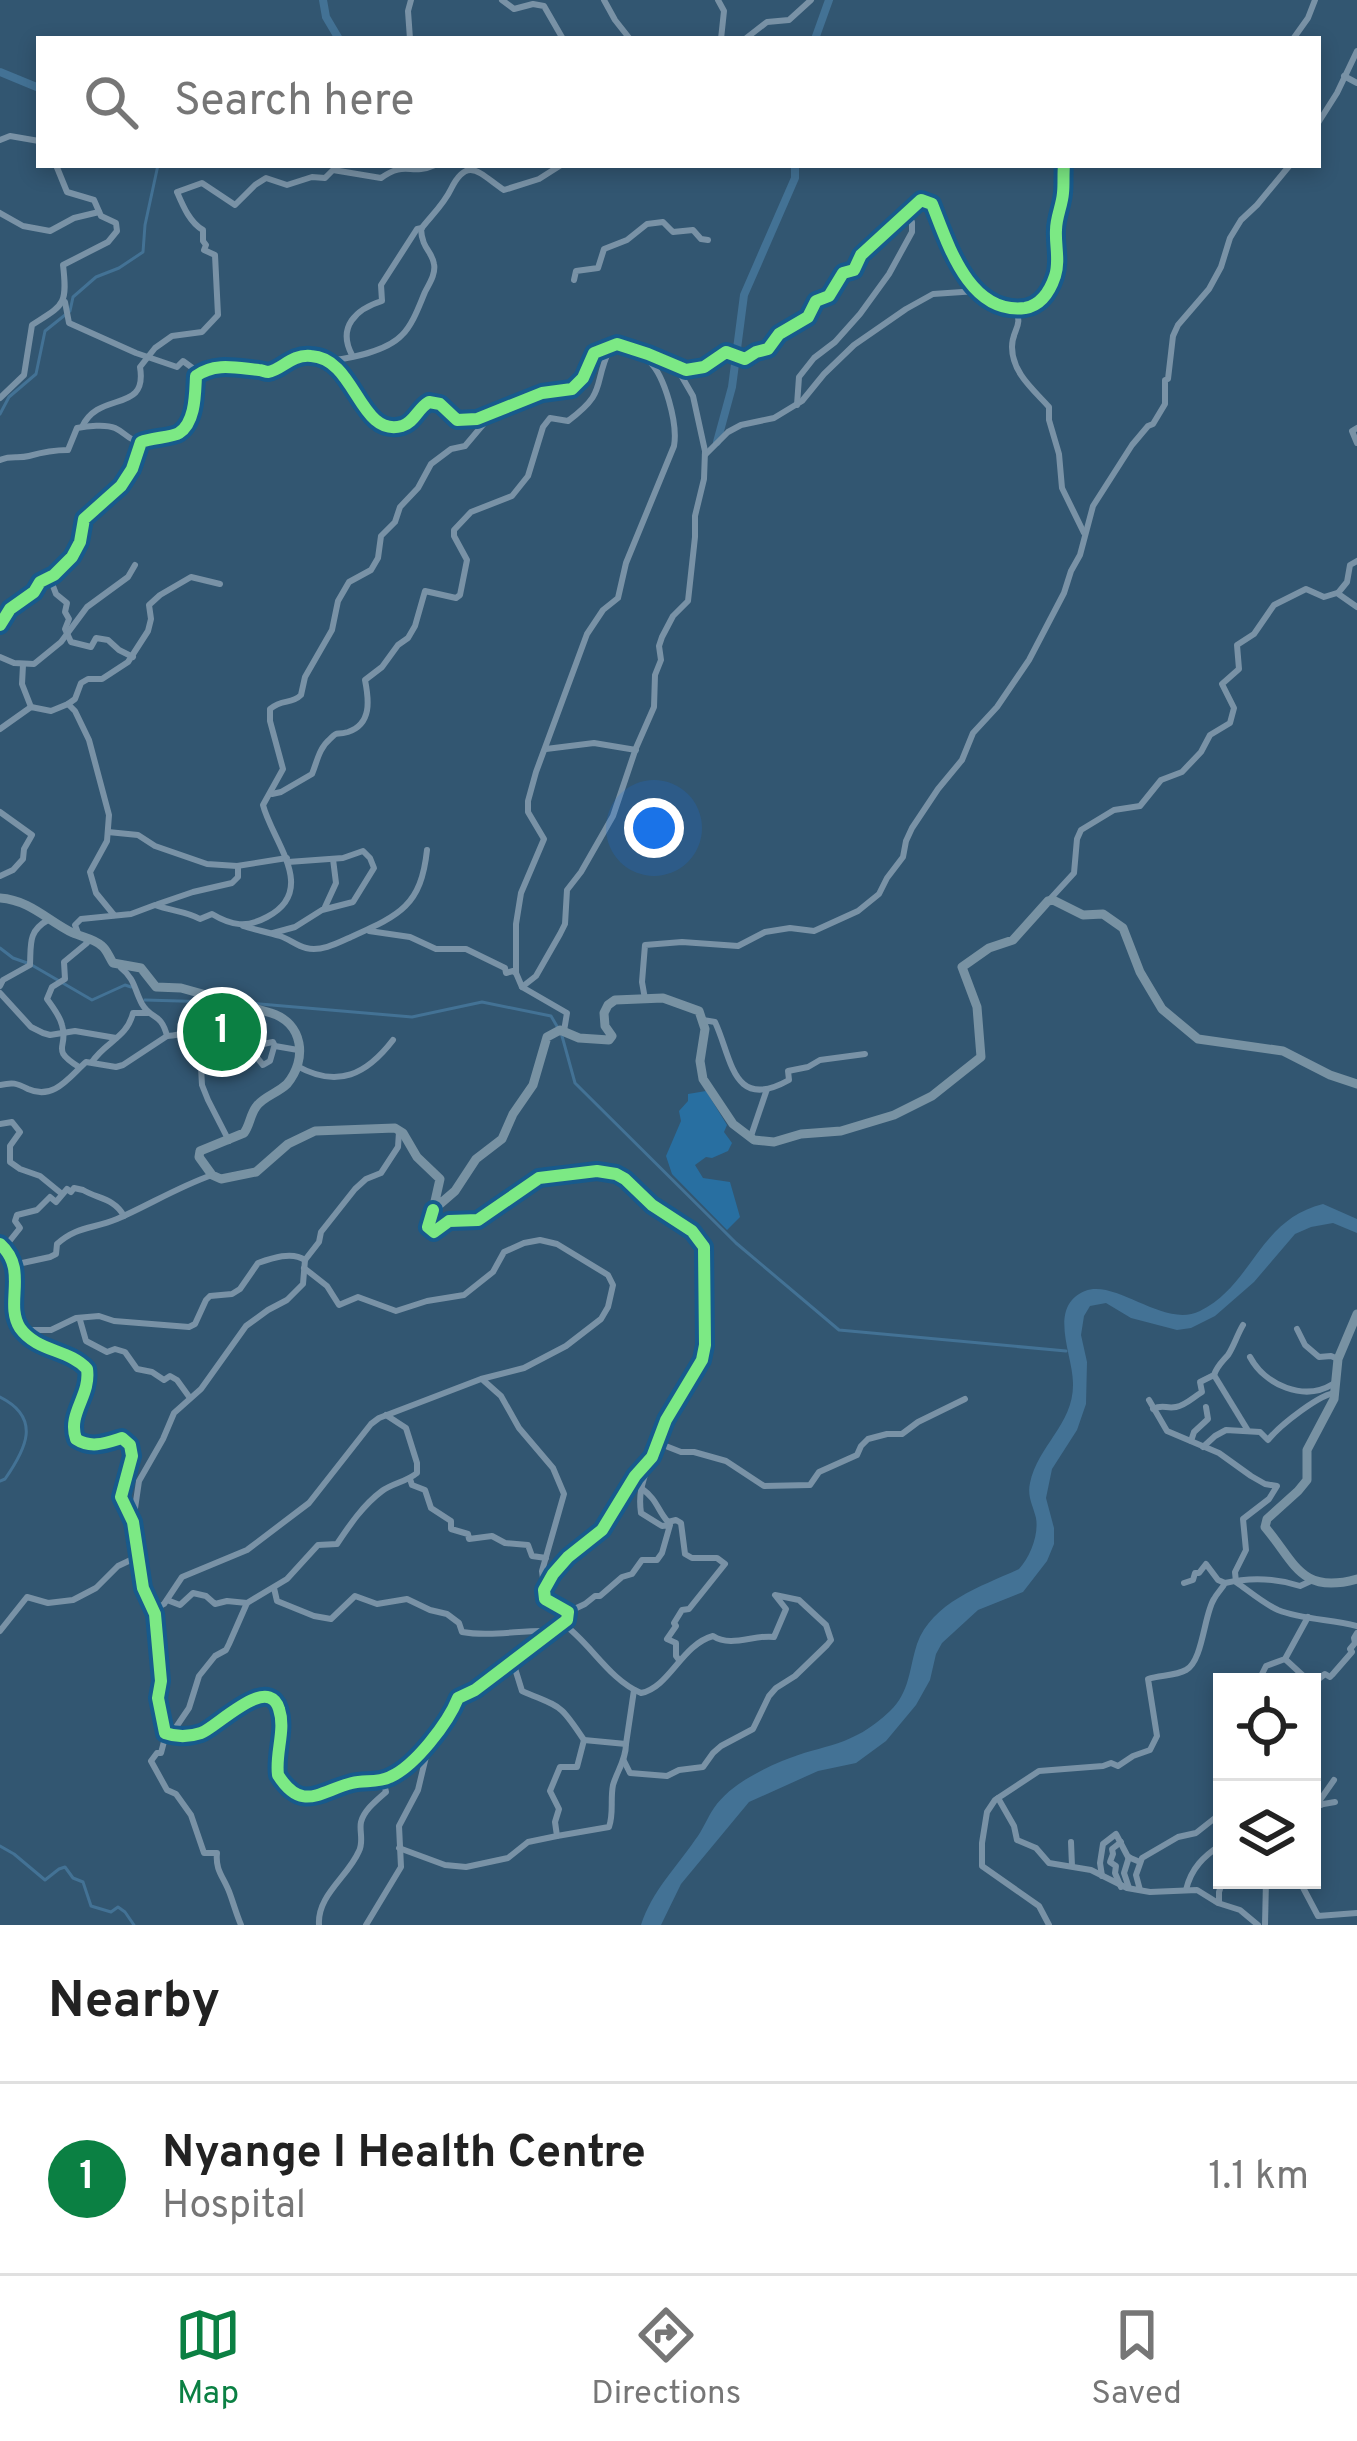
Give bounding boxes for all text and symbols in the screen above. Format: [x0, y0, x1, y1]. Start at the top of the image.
search box [36, 36, 1321, 168]
icon: search [78, 69, 144, 135]
text: Search here [174, 74, 414, 131]
your location [624, 798, 684, 858]
pin: 1 [183, 987, 261, 1077]
map controls [1213, 1673, 1321, 1889]
button: locate [1213, 1673, 1321, 1781]
button: layers [1213, 1781, 1321, 1889]
text: Nearby [48, 1971, 220, 2036]
text: Nyange I Health Centre [162, 2126, 646, 2183]
text: 1 [79, 2154, 95, 2203]
text: 1.1 km [1208, 2154, 1309, 2203]
text: Hospital [162, 2183, 306, 2232]
tab: Map [175, 2302, 241, 2416]
tab: Directions [591, 2302, 741, 2416]
tab: Saved [1091, 2302, 1182, 2416]

